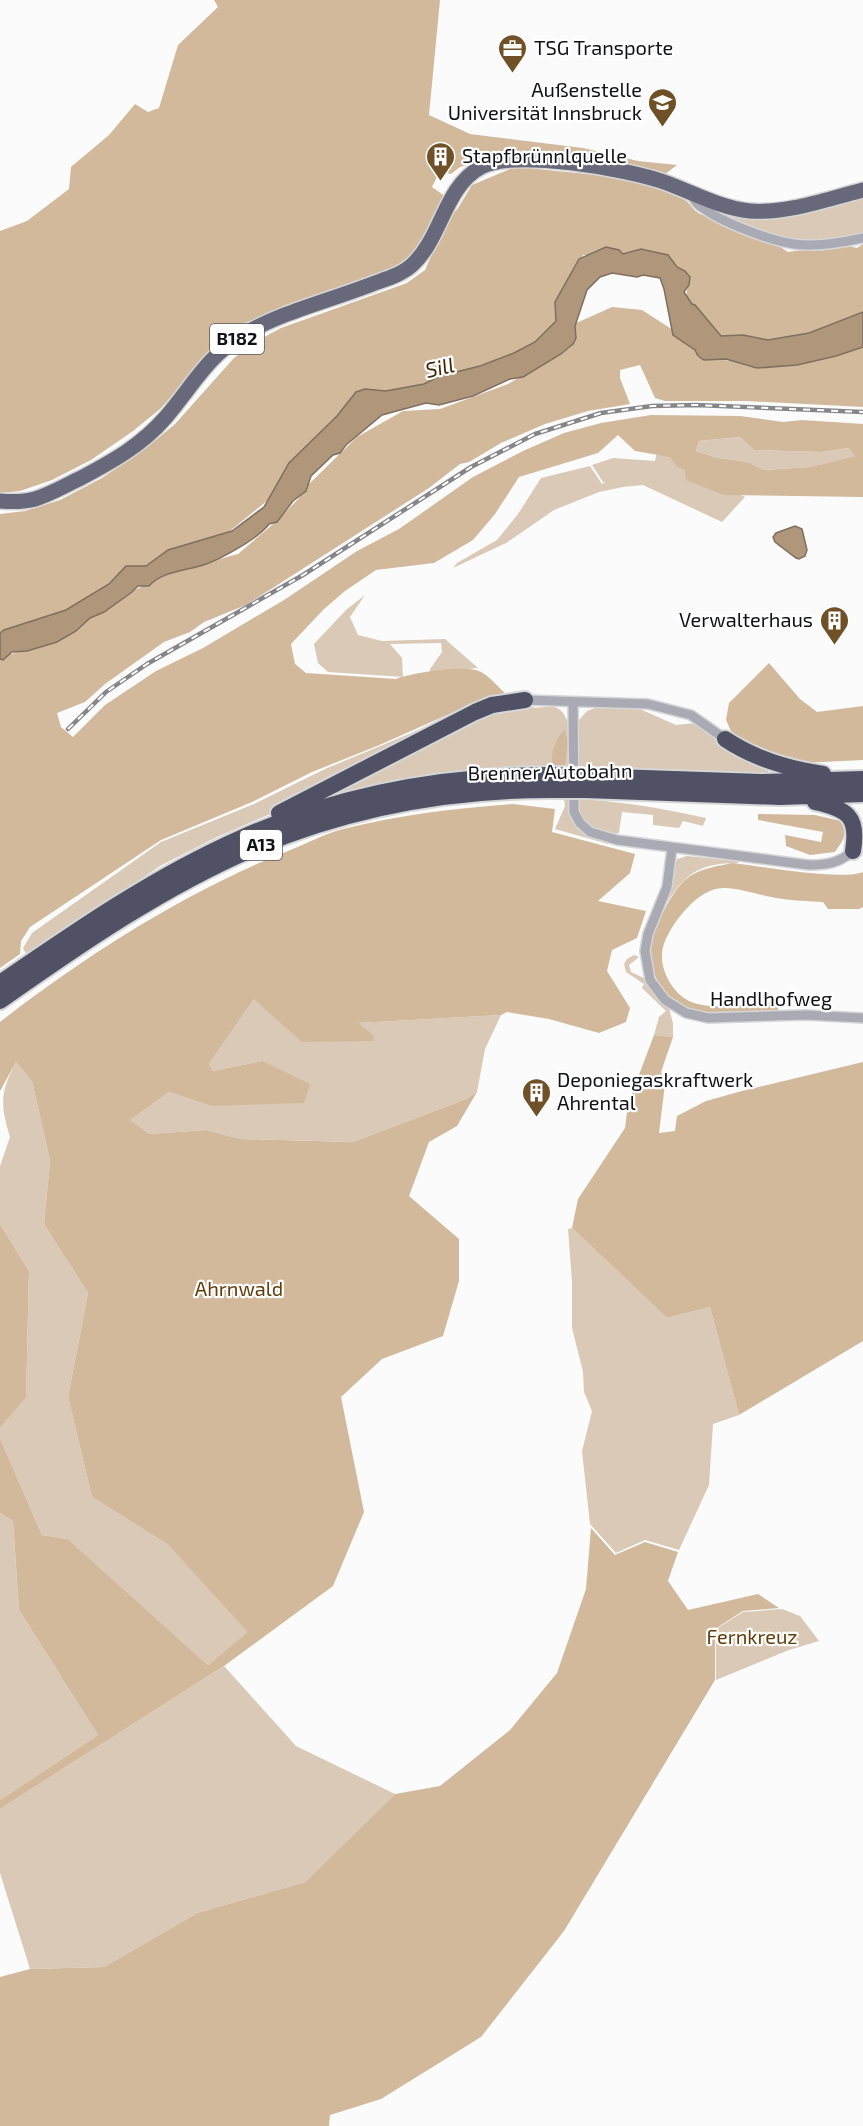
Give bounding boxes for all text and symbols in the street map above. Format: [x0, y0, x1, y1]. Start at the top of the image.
office icon: TSG Transporte [497, 32, 529, 74]
place label: TSG Transporte [534, 35, 673, 59]
place label: Außenstelle Universität Innsbruck [448, 77, 642, 124]
school or university icon: Außenstelle Universität Innsbruck [647, 86, 679, 128]
building icon: Stapfbrünnlquelle [425, 140, 457, 182]
place label: Stapfbrünnlquelle [462, 143, 627, 167]
road number: B182 [210, 324, 264, 354]
water label: Sill [423, 351, 457, 382]
building icon: Verwalterhaus [818, 604, 850, 646]
place label: Verwalterhaus [679, 607, 813, 631]
street label: Brenner Autobahn [467, 758, 633, 784]
road number: A13 [240, 830, 282, 860]
street label: Handlhofweg [710, 986, 832, 1010]
place label: Deponiegaskraftwerk Ahrental [557, 1067, 753, 1114]
building icon: Deponiegaskraftwerk Ahrental [520, 1076, 552, 1118]
park label: Ahrnwald [195, 1276, 283, 1300]
park label: Fernkreuz [706, 1624, 798, 1648]

